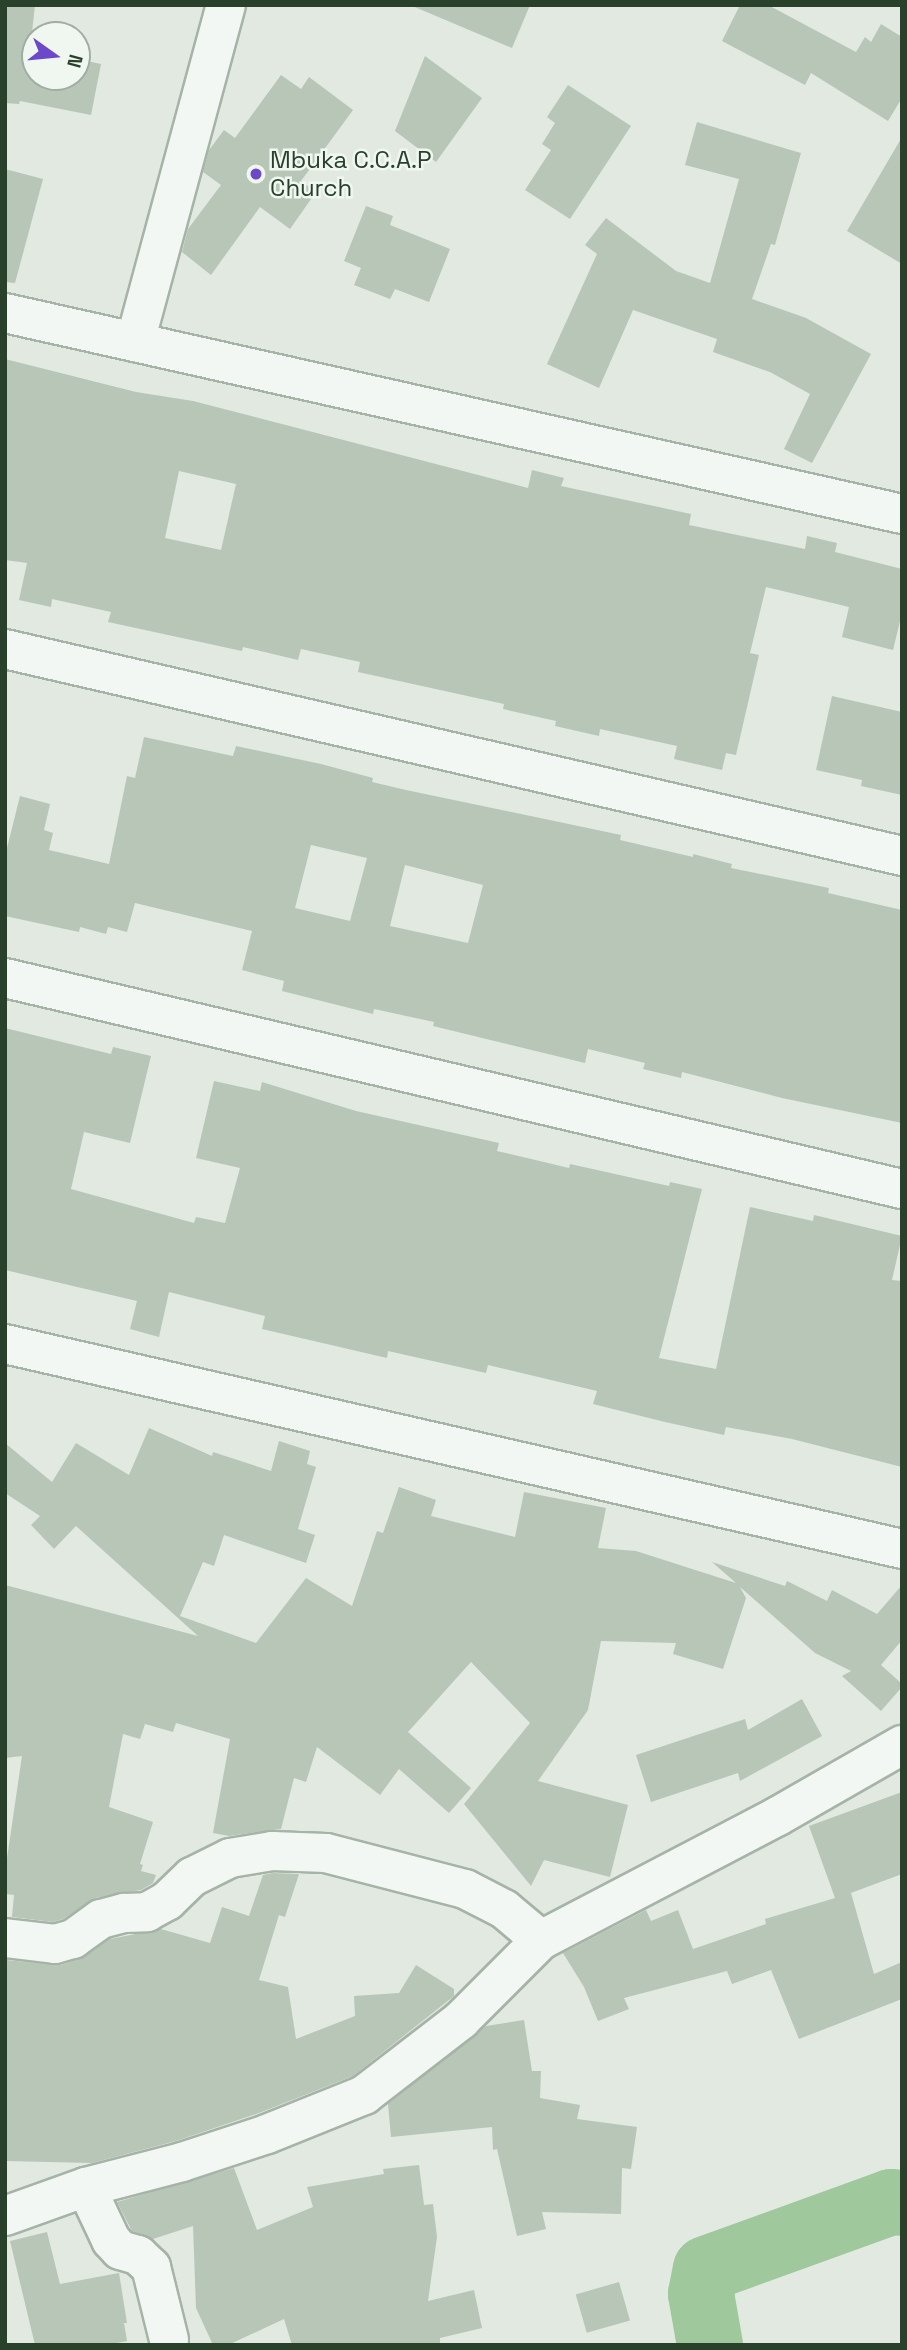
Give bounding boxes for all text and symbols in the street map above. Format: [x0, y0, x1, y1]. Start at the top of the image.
north arrow [21, 21, 91, 91]
text: N [61, 52, 89, 70]
place label: Mbuka C.C.A.P Church [270, 146, 432, 202]
marker: Mbuka C.C.A.P Church [248, 166, 264, 182]

